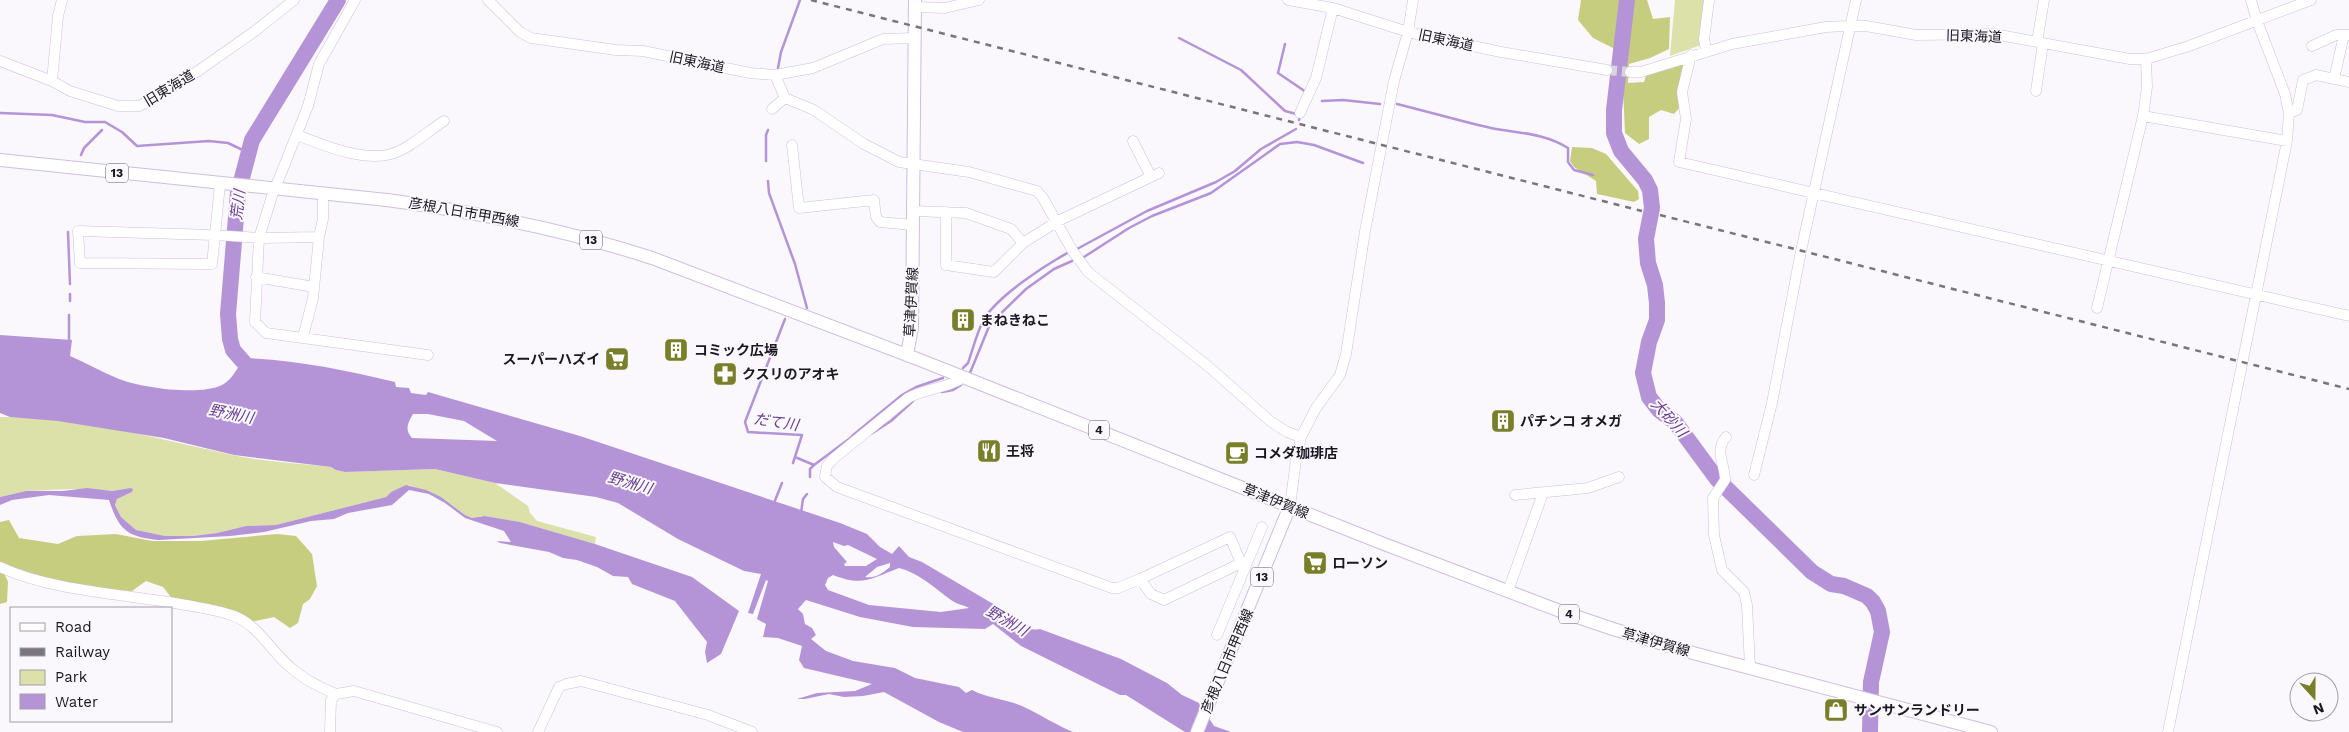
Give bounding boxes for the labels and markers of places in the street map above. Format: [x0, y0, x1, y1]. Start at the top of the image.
building icon: まねきねこ [950, 307, 976, 333]
place label: まねきねこ [980, 312, 1050, 328]
building icon: コミック広場 [663, 337, 689, 363]
place label: コミック広場 [694, 342, 778, 358]
supermarket icon: スーパーハズイ [604, 346, 630, 372]
place label: スーパーハズイ [502, 351, 600, 367]
pharmacy icon: クスリのアオキ [712, 361, 738, 387]
place label: クスリのアオキ [742, 366, 840, 382]
building icon: パチンコ オメガ [1490, 408, 1516, 434]
place label: パチンコ オメガ [1520, 413, 1622, 429]
restaurant icon: 王将 [976, 438, 1002, 464]
cafe icon: コメダ珈琲店 [1224, 440, 1250, 466]
place label: 王将 [1006, 443, 1034, 459]
place label: コメダ珈琲店 [1254, 445, 1338, 461]
supermarket icon: ローソン [1302, 550, 1328, 576]
place label: ローソン [1332, 555, 1388, 571]
shop icon: サンサンランドリー [1823, 697, 1849, 723]
place label: サンサンランドリー [1854, 702, 1980, 718]

